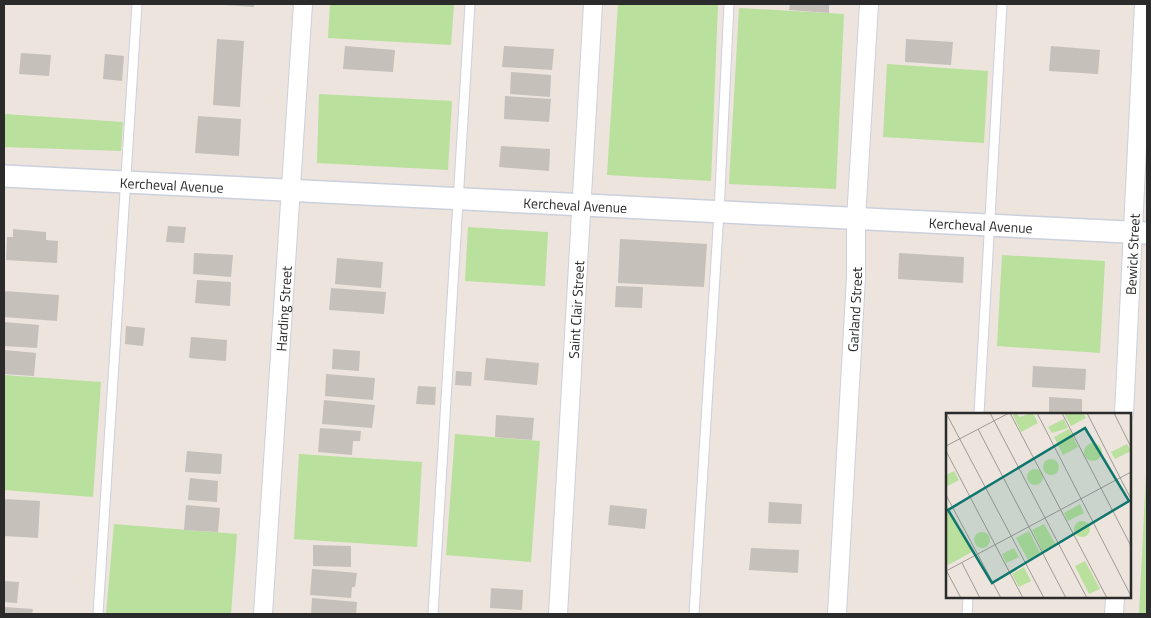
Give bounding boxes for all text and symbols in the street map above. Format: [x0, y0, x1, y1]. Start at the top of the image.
street label: Kercheval Avenue [119, 171, 224, 197]
street label: Kercheval Avenue [523, 191, 628, 218]
street label: Kercheval Avenue [928, 212, 1033, 238]
street label: Bewick Street [1119, 213, 1144, 295]
street label: Saint Clair Street [562, 260, 589, 359]
street label: Harding Street [270, 265, 296, 352]
street label: Garland Street [841, 267, 867, 352]
inset map [946, 413, 1131, 598]

